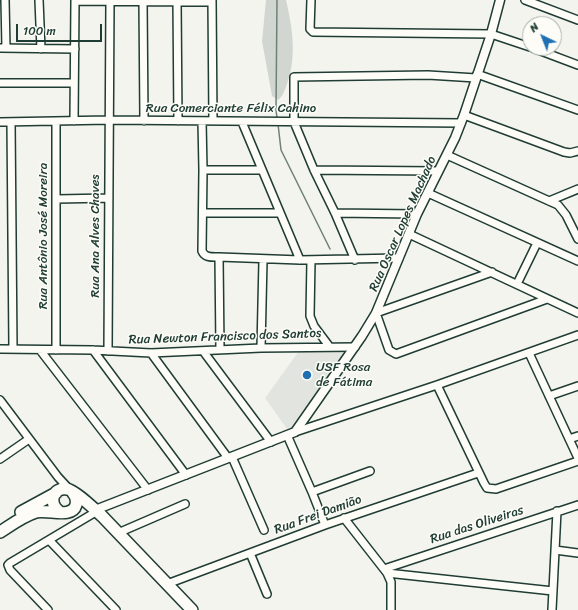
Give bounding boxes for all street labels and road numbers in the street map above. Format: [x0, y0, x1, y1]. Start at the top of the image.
street label: Rua Comerciante Félix Cahino [146, 101, 316, 117]
street label: Rua Oscar Lopes Machado [366, 154, 440, 294]
street label: Rua Antônio José Moreira [36, 163, 52, 309]
street label: Rua Ana Alves Chaves [88, 174, 104, 298]
street label: Rua Newton Francisco dos Santos [128, 326, 322, 348]
street label: Rua Frei Damião [272, 492, 364, 538]
street label: Rua das Oliveiras [428, 503, 526, 547]

